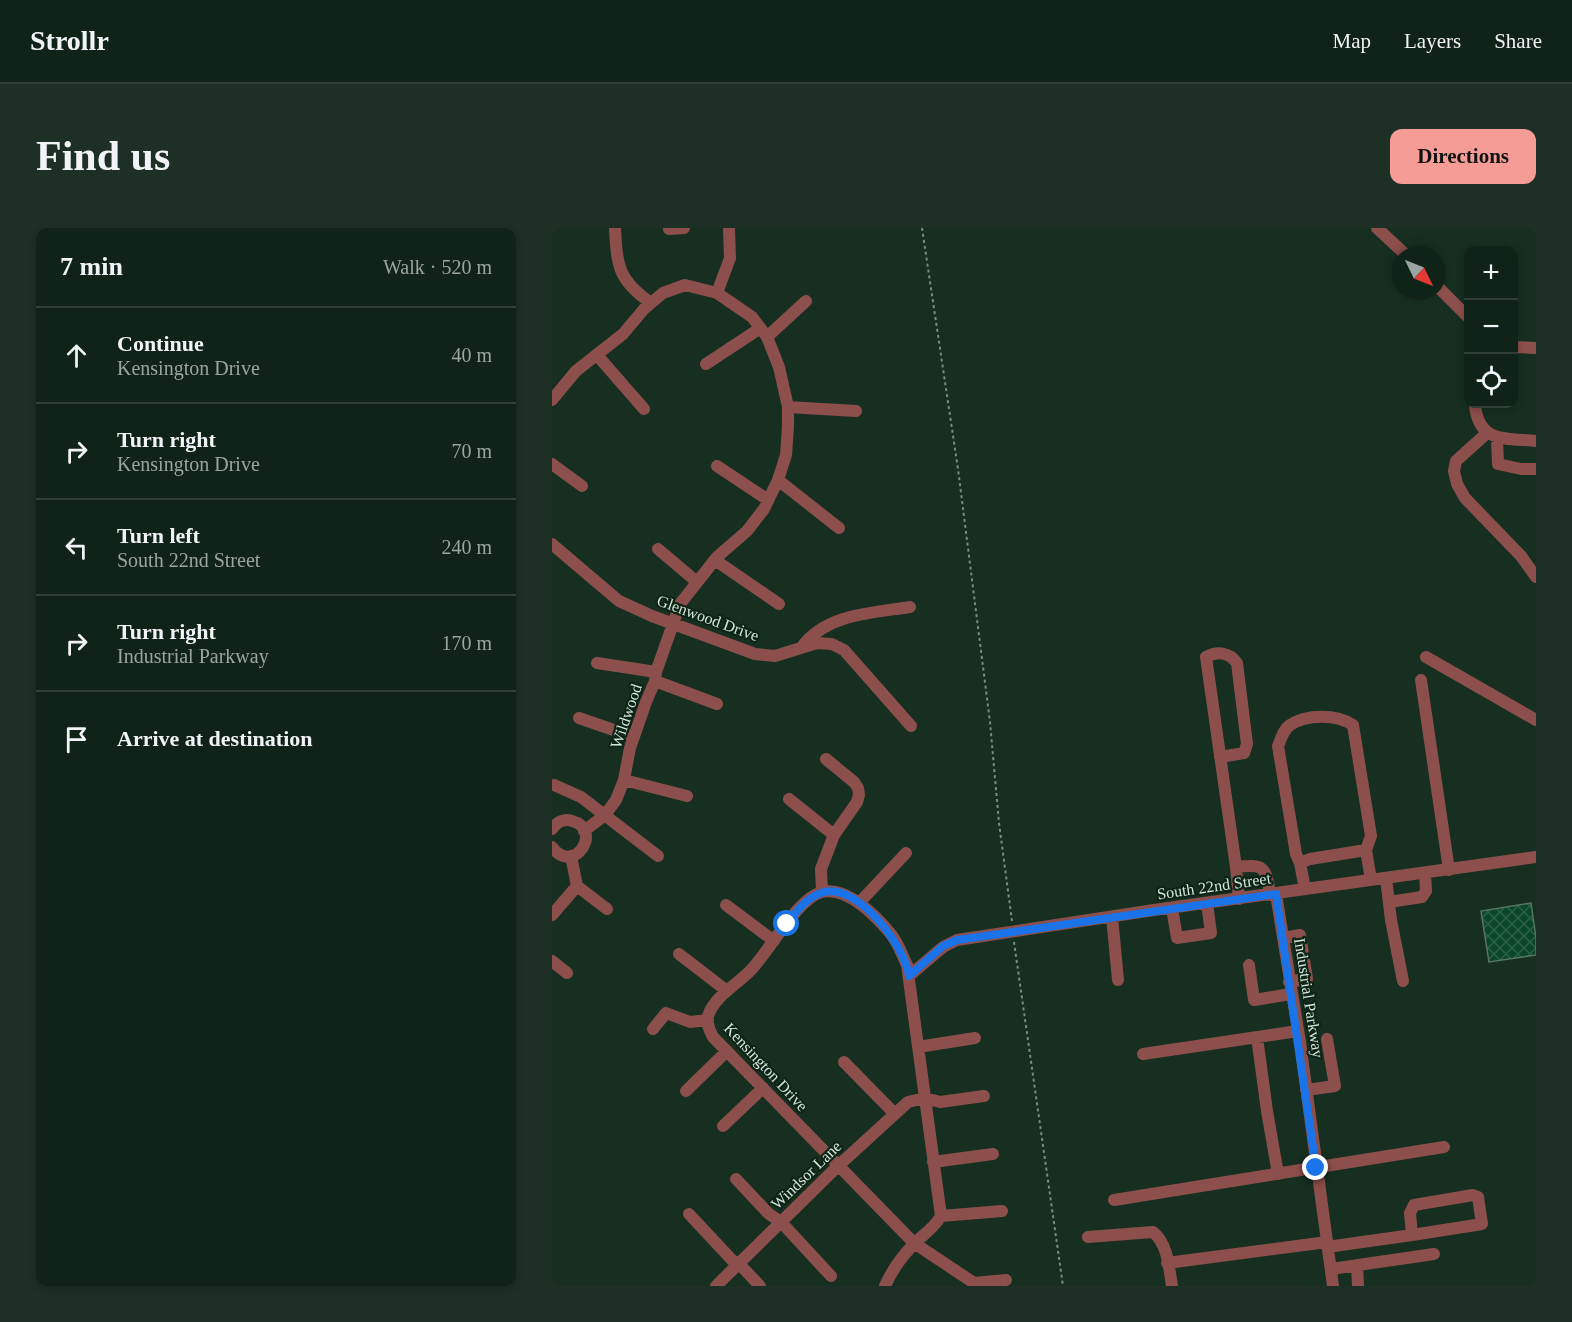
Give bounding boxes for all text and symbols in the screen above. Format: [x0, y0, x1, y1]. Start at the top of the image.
text: Strollr [30, 25, 109, 56]
text: Map [1333, 29, 1371, 53]
text: Layers [1404, 29, 1461, 53]
text: Share [1494, 29, 1542, 53]
button: Directions [1390, 129, 1536, 184]
text: Find us [36, 133, 170, 179]
north arrow [1392, 246, 1446, 300]
map controls [1464, 246, 1518, 408]
button: + [1464, 246, 1518, 300]
text: 7 min [60, 252, 123, 281]
text: Walk · 520 m [383, 256, 492, 278]
button: − [1464, 300, 1518, 354]
text: Continue [117, 331, 204, 356]
icon: ahead [60, 339, 93, 372]
text: 40 m [451, 344, 492, 366]
button: locate [1464, 354, 1518, 408]
text: Kensington Drive [117, 357, 260, 379]
text: Turn right [117, 427, 216, 452]
icon: right [60, 435, 93, 468]
text: 70 m [451, 440, 492, 462]
text: Kensington Drive [117, 453, 260, 475]
text: Turn left [117, 523, 200, 548]
icon: left [60, 531, 93, 564]
text: 240 m [441, 536, 492, 558]
text: South 22nd Street [117, 549, 260, 571]
street label: Glenwood Drive [655, 592, 761, 644]
text: Turn right [117, 619, 216, 644]
icon: right [60, 627, 93, 660]
text: 170 m [441, 632, 492, 654]
text: Industrial Parkway [117, 645, 269, 667]
street label: Wildwood [607, 682, 645, 750]
icon: arrive [60, 723, 93, 756]
text: Arrive at destination [117, 726, 313, 751]
street label: South 22nd Street [1156, 870, 1273, 902]
route start [773, 910, 799, 936]
street label: Industrial Parkway [1290, 937, 1327, 1059]
street label: Kensington Drive [720, 1019, 811, 1115]
street label: Windsor Lane [768, 1137, 844, 1213]
route end [1302, 1154, 1328, 1180]

